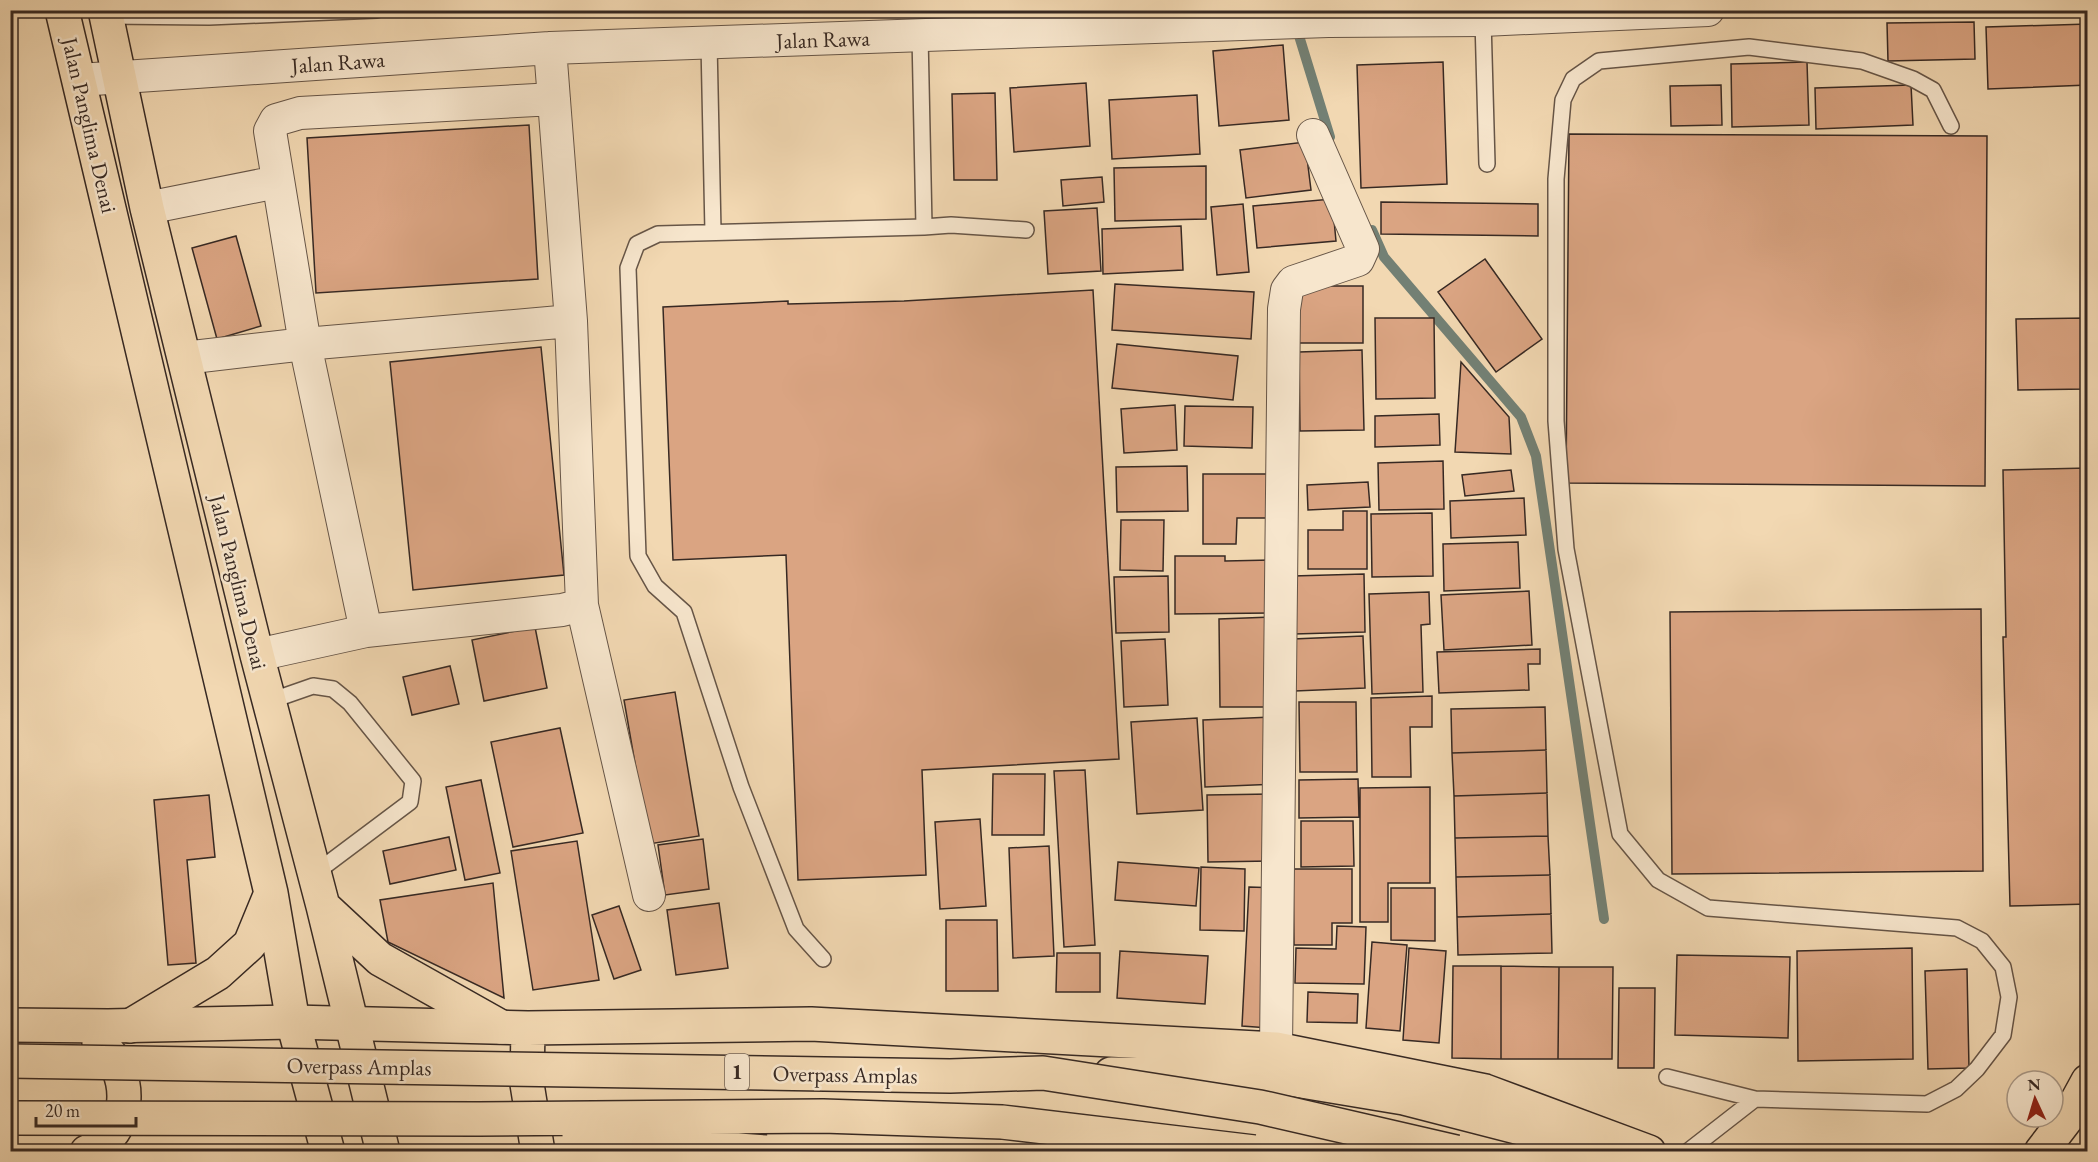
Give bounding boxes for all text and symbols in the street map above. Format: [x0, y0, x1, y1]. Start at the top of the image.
street label: Jalan Rawa [774, 23, 871, 56]
street label: Jalan Panglima Denai [55, 33, 124, 216]
street label: Jalan Rawa [288, 45, 386, 80]
street label: Jalan Panglima Denai [202, 490, 274, 673]
street label: Overpass Amplas [286, 1051, 432, 1082]
road number: 1 [725, 1054, 749, 1090]
street label: Overpass Amplas [772, 1059, 918, 1090]
north arrow [2005, 1069, 2065, 1129]
text: N [2027, 1074, 2041, 1095]
scale bar [36, 1090, 136, 1128]
text: 20 m [45, 1099, 80, 1122]

